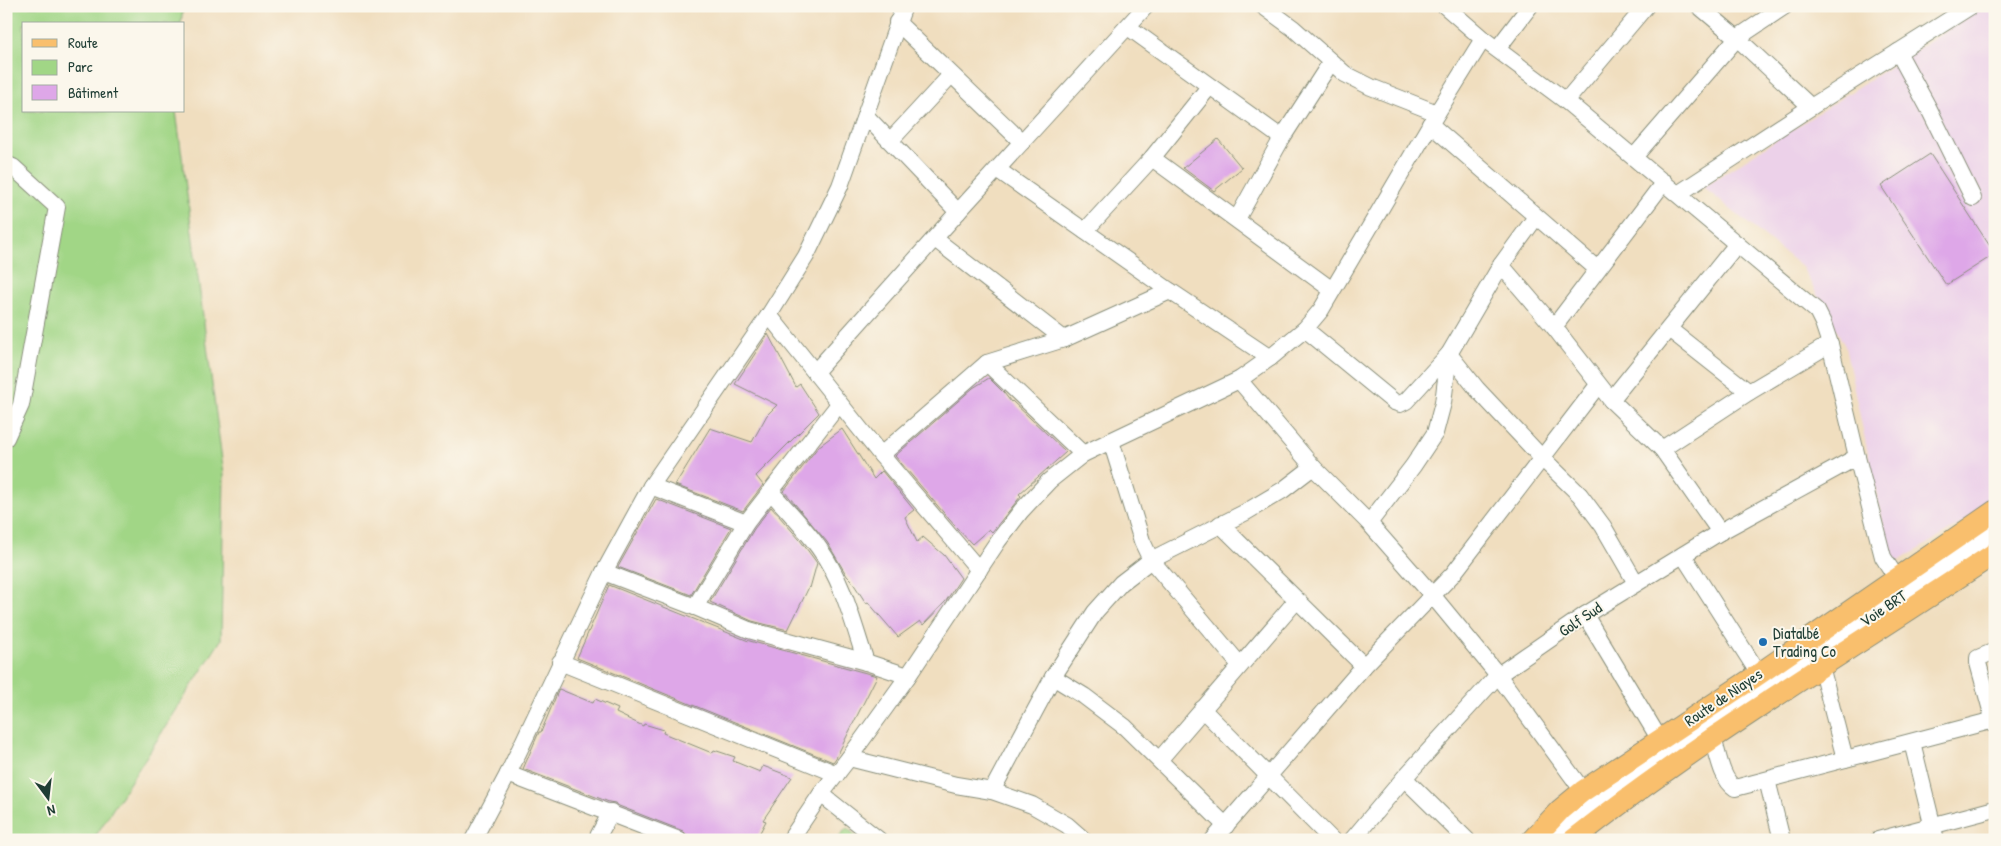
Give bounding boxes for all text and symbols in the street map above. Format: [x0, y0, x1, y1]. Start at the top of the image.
legend [22, 22, 185, 112]
text: Route [68, 32, 98, 53]
text: Parc [68, 56, 93, 77]
text: Bâtiment [68, 82, 119, 103]
street label: Voie BRT [1855, 584, 1911, 632]
street label: Golf Sud [1554, 597, 1606, 641]
place label: Diatalbé Trading Co [1773, 622, 1837, 662]
marker: Diatalbé Trading Co [1757, 636, 1769, 648]
street label: Route de Niayes [1680, 663, 1766, 731]
north arrow [22, 774, 72, 824]
text: N [45, 801, 58, 821]

